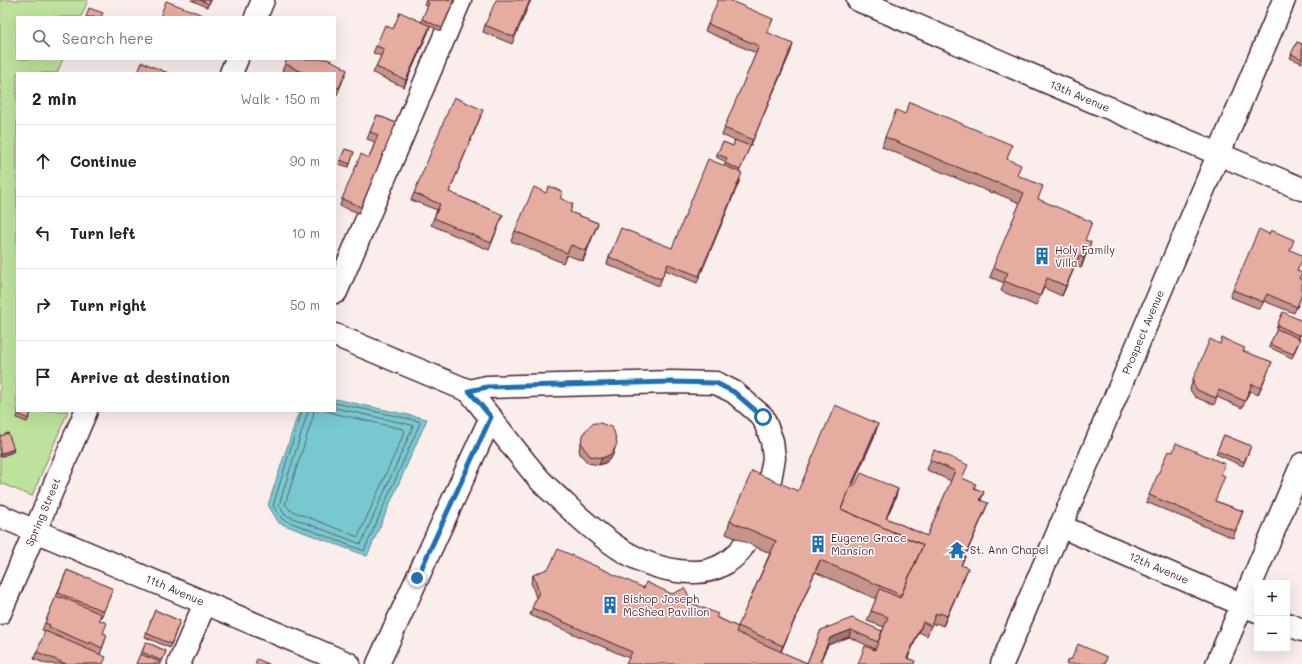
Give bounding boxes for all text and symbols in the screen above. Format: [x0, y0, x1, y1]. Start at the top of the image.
search box [16, 16, 336, 60]
icon: search [30, 27, 52, 49]
text: Search here [62, 28, 153, 48]
street label: 13th Avenue [1048, 76, 1113, 115]
text: 2 min [32, 87, 77, 109]
text: Walk · 150 m [240, 90, 320, 107]
icon: ahead [32, 150, 54, 172]
text: Continue [70, 151, 137, 171]
text: 90 m [290, 152, 320, 169]
icon: left [32, 222, 54, 244]
text: Turn left [70, 223, 135, 243]
text: 10 m [292, 224, 320, 241]
place label: Holy Family Villa [1055, 242, 1115, 270]
building icon: Holy Family Villa [1032, 246, 1052, 266]
street label: Prospect Avenue [1118, 287, 1167, 376]
icon: right [32, 294, 54, 316]
text: Turn right [70, 295, 147, 315]
text: 50 m [290, 296, 320, 313]
icon: arrive [32, 366, 54, 388]
text: Arrive at destination [70, 367, 230, 387]
route start [754, 408, 772, 426]
street label: Spring Street [21, 475, 64, 548]
place label: Eugene Grace Mansion [831, 530, 907, 558]
building icon: Eugene Grace Mansion [808, 534, 828, 554]
temple icon: St. Ann Chapel [947, 540, 967, 560]
place label: St. Ann Chapel [970, 542, 1048, 557]
street label: 12th Avenue [1127, 548, 1192, 587]
route end [408, 569, 426, 587]
street label: 11th Avenue [144, 570, 207, 609]
map controls [1254, 580, 1290, 652]
button: + [1254, 580, 1290, 616]
place label: Bishop Joseph McShea Pavilion [623, 591, 709, 619]
building icon: Bishop Joseph McShea Pavilion [600, 595, 620, 615]
button: − [1254, 616, 1290, 652]

